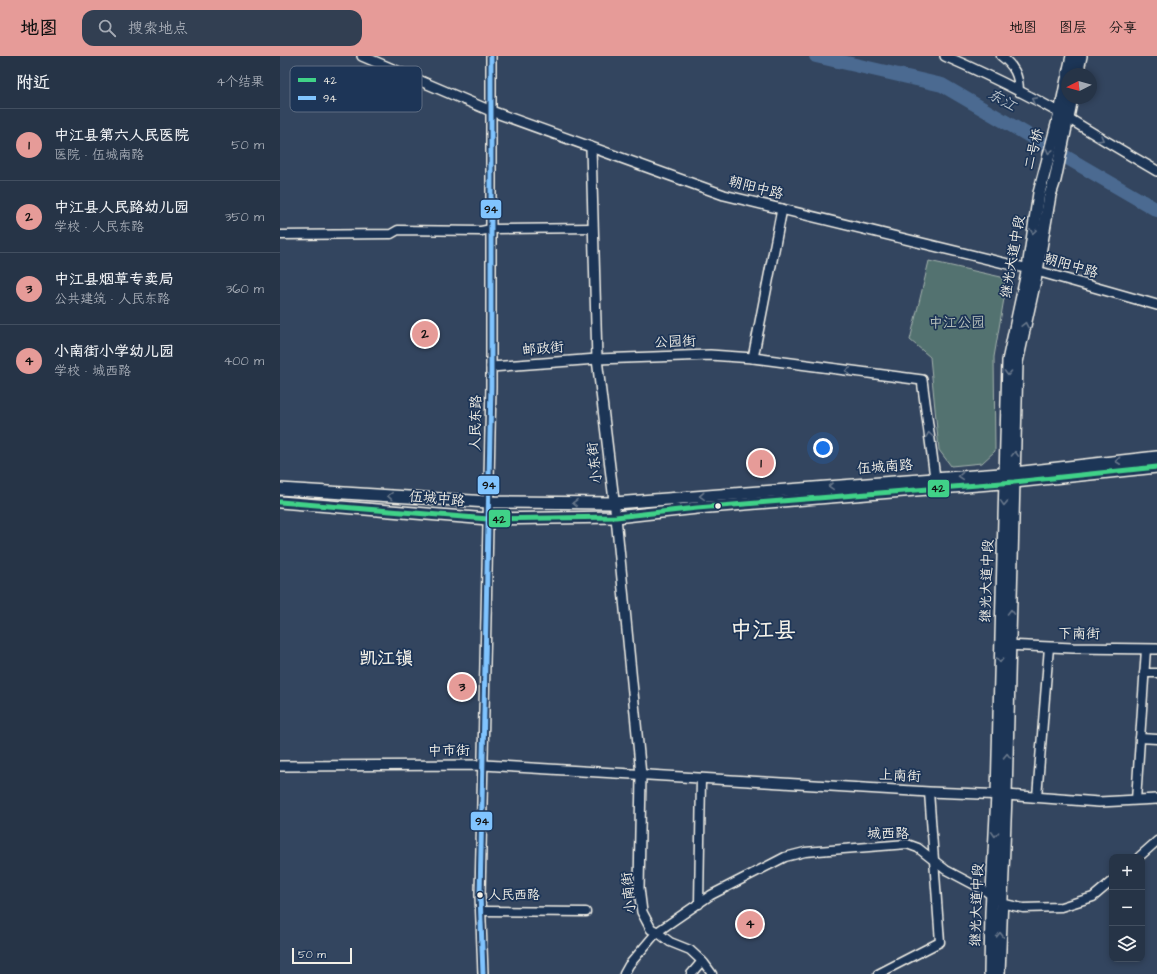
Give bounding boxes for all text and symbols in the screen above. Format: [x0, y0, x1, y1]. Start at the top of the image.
search box [82, 10, 362, 46]
text: 地图 [20, 15, 58, 42]
icon: search [96, 17, 118, 39]
text: 搜索地点 [128, 18, 188, 39]
text: 地图 [1009, 18, 1037, 38]
text: 图层 [1059, 18, 1087, 38]
text: 分享 [1109, 18, 1137, 38]
legend [290, 66, 422, 112]
north arrow [1061, 68, 1097, 104]
text: 附近 [16, 71, 50, 95]
text: 4个结果 [216, 73, 264, 91]
text: 42 [323, 73, 337, 88]
water label: 东江 [984, 83, 1021, 117]
text: 94 [323, 91, 337, 106]
one-way arrow [1030, 97, 1038, 104]
text: 中江县第六人民医院 [54, 125, 189, 146]
street label: 二号桥 [1019, 126, 1049, 172]
one-way arrow [1097, 134, 1104, 141]
text: 1 [28, 136, 30, 154]
text: 50 m [231, 136, 264, 154]
text: 医院 · 伍城南路 [54, 146, 144, 164]
one-way arrow [1046, 148, 1054, 154]
street label: 朝阳中路 [726, 172, 786, 204]
text: 中江县人民路幼儿园 [54, 197, 189, 218]
line badge: 94 [480, 199, 502, 219]
text: 94 [484, 202, 498, 217]
text: 2 [25, 208, 33, 226]
text: 350 m [225, 208, 264, 226]
street label: 继光大道中段 [996, 214, 1030, 300]
text: 学校 · 人民东路 [54, 218, 144, 236]
one-way arrow [1029, 228, 1038, 234]
street label: 朝阳中路 [1041, 249, 1101, 283]
text: 中江县烟草专卖局 [54, 269, 174, 290]
text: 3 [26, 280, 32, 298]
text: 360 m [226, 280, 264, 298]
text: 公共建筑 · 人民东路 [54, 290, 170, 308]
park label: 中江公园 [929, 313, 985, 333]
pin: 2 [412, 319, 438, 349]
one-way arrow [1021, 322, 1029, 328]
street label: 公园街 [654, 331, 696, 353]
street label: 邮政街 [521, 337, 565, 361]
text: 小南街小学幼儿园 [54, 341, 174, 362]
text: 4 [25, 352, 33, 370]
text: 400 m [223, 352, 264, 370]
text: 学校 · 城西路 [54, 362, 131, 380]
one-way arrow [845, 366, 851, 375]
one-way arrow [1004, 370, 1012, 376]
street label: 人民东路 [466, 395, 486, 451]
one-way arrow [925, 432, 934, 439]
your location [813, 438, 833, 458]
street label: 小东街 [583, 441, 607, 485]
pin: 1 [748, 448, 774, 478]
one-way arrow [1010, 451, 1019, 457]
street label: 伍城南路 [856, 455, 914, 479]
one-way arrow [1115, 457, 1121, 466]
one-way arrow [958, 472, 964, 481]
line badge: 94 [477, 475, 500, 495]
text: 94 [482, 478, 496, 493]
line badge: 42 [927, 479, 950, 498]
text: 42 [931, 481, 946, 496]
one-way arrow [828, 482, 834, 491]
street label: 伍城中路 [408, 487, 466, 511]
one-way arrow [387, 491, 393, 500]
one-way arrow [699, 492, 705, 501]
one-way arrow [572, 499, 578, 507]
one-way arrow [1000, 500, 1009, 506]
unlabelled marker [713, 501, 723, 511]
line badge: 42 [488, 509, 511, 528]
text: 42 [492, 512, 507, 527]
street label: 继光大道中段 [976, 539, 998, 623]
one-way arrow [1006, 609, 1015, 615]
district label: 中江县 [730, 615, 796, 646]
street label: 下南街 [1058, 624, 1100, 644]
district label: 凯江镇 [359, 646, 413, 671]
one-way arrow [996, 657, 1004, 663]
pin: 3 [449, 672, 475, 702]
street label: 中市街 [428, 741, 470, 761]
one-way arrow [1003, 753, 1011, 759]
street label: 上南街 [879, 765, 921, 787]
line badge: 94 [470, 811, 493, 831]
text: 94 [475, 814, 489, 829]
street label: 城西路 [867, 824, 909, 844]
one-way arrow [991, 831, 999, 837]
map controls [1109, 854, 1145, 962]
button: + [1109, 854, 1145, 890]
street label: 继光大道中段 [966, 863, 988, 947]
street label: 小南街 [617, 871, 641, 915]
place label: 人民西路 [488, 886, 540, 904]
marker: 人民西路 [475, 890, 485, 900]
button: − [1109, 890, 1145, 926]
pin: 4 [737, 909, 763, 939]
button: layers [1109, 926, 1145, 962]
one-way arrow [996, 932, 1004, 938]
scale bar [292, 946, 352, 965]
text: 50 m [298, 947, 326, 962]

